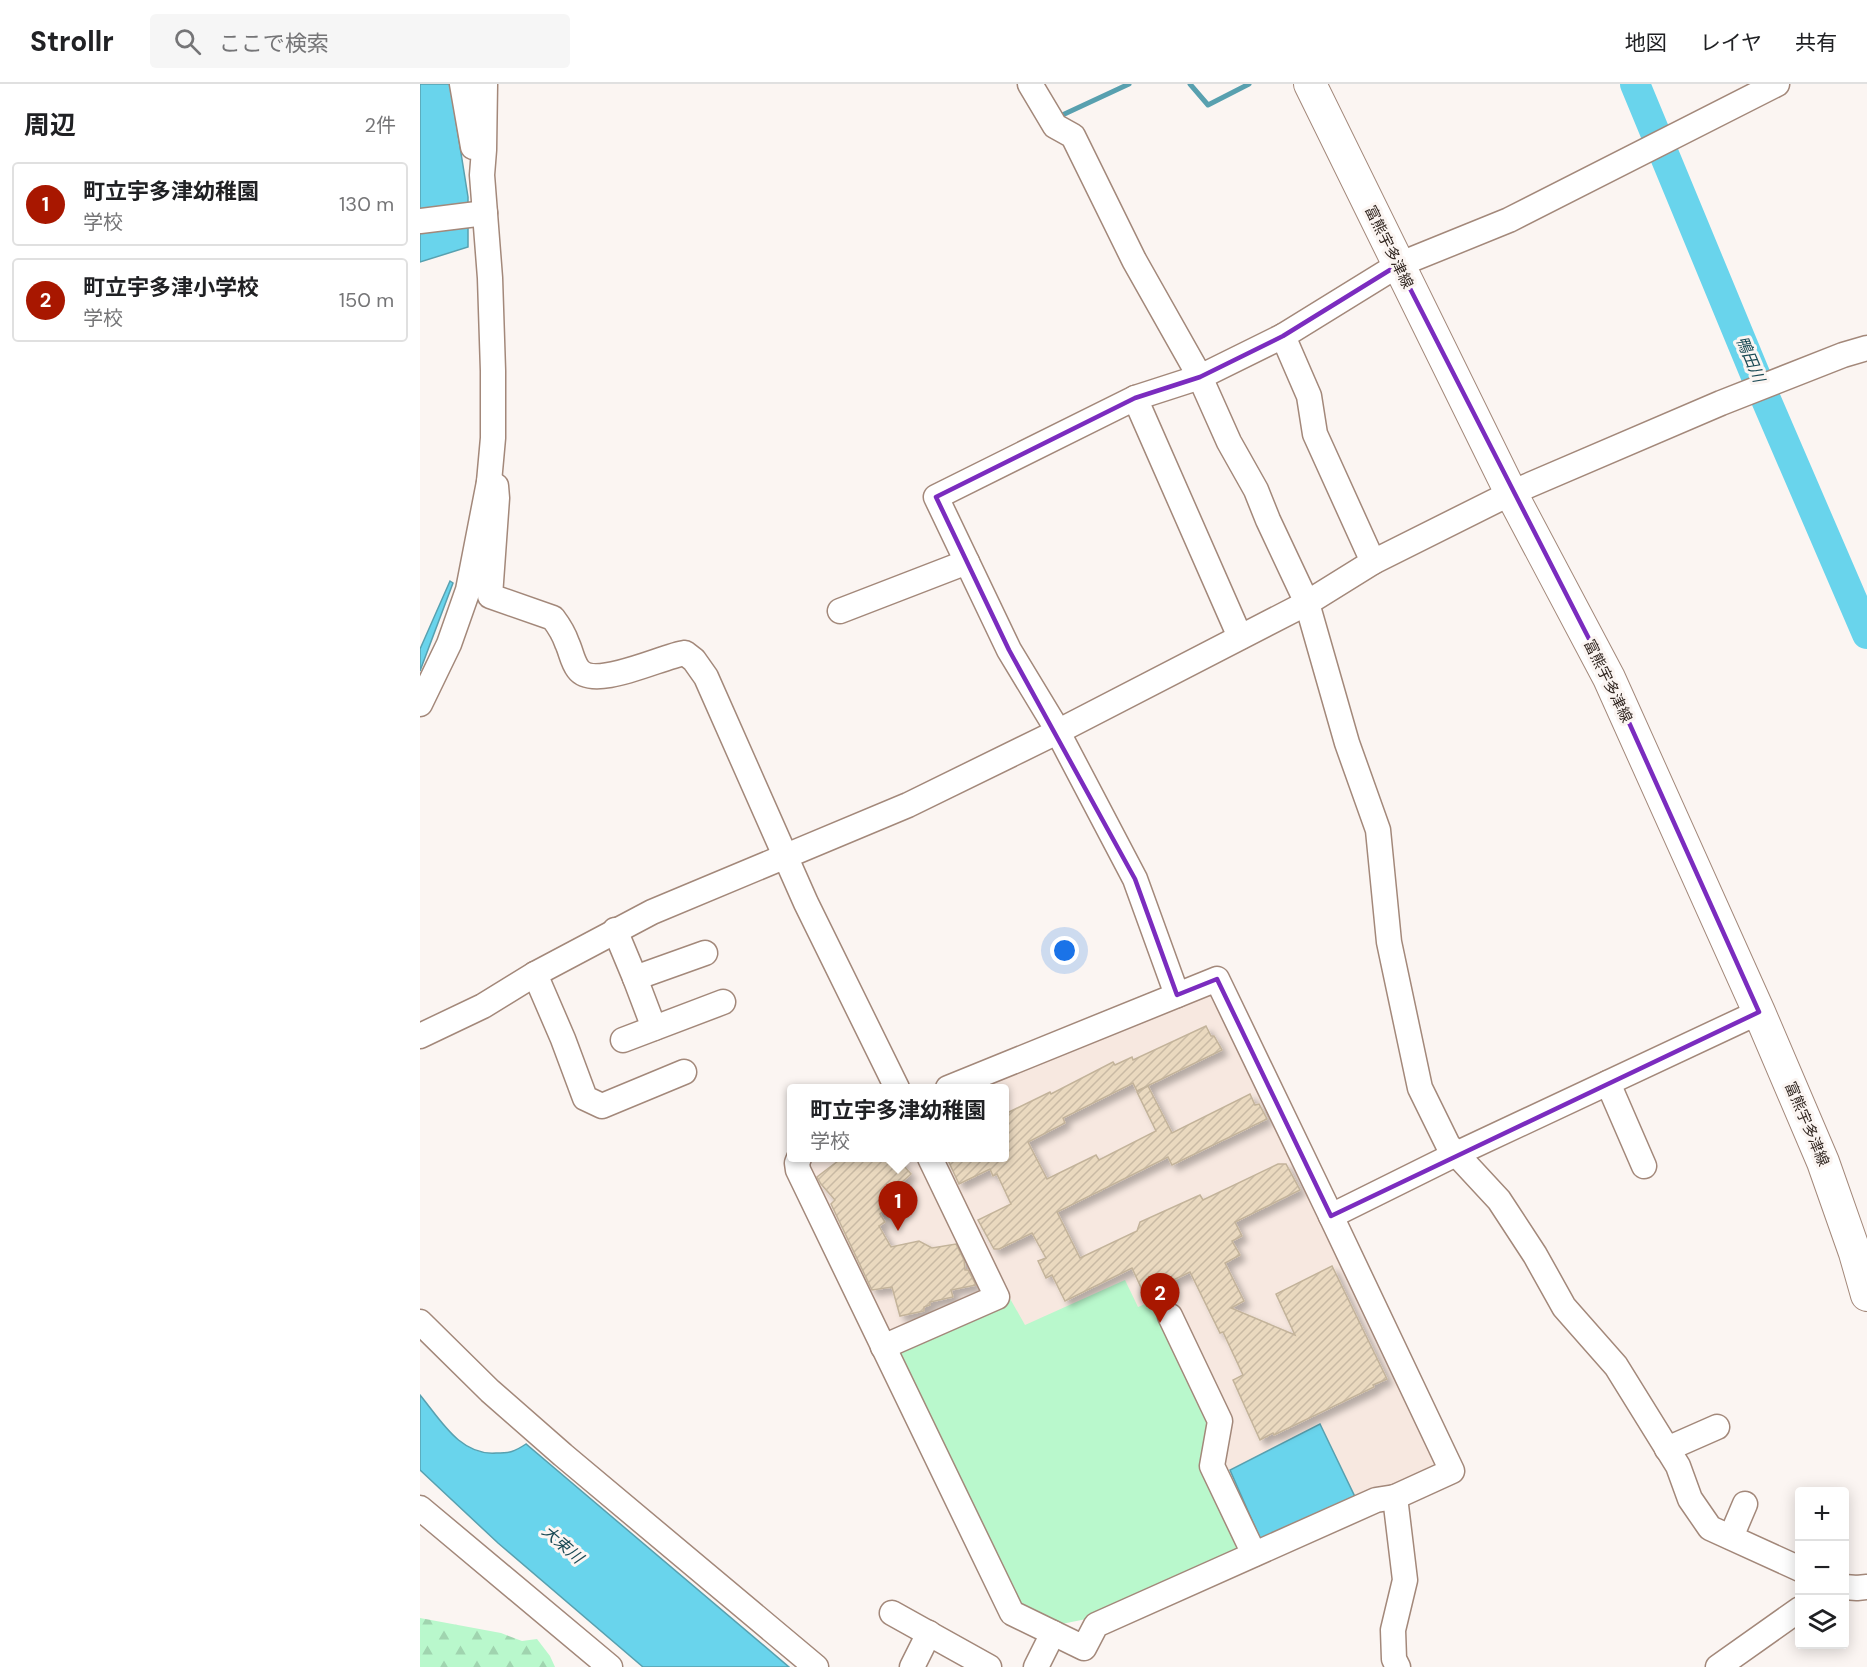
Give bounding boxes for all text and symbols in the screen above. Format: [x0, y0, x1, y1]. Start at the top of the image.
search box [150, 14, 570, 68]
text: Strollr [30, 23, 114, 60]
icon: search [171, 25, 204, 58]
text: ここで検索 [219, 29, 329, 58]
text: 地図 [1625, 29, 1667, 57]
text: レイヤ [1700, 29, 1762, 57]
text: 共有 [1795, 29, 1837, 57]
text: 周辺 [24, 108, 76, 142]
text: 2件 [364, 112, 396, 138]
text: 町立宇多津幼稚園 [83, 177, 259, 206]
text: 1 [42, 191, 49, 217]
text: 130 m [339, 191, 394, 217]
street label: 富熊宇多津線 [1360, 202, 1418, 292]
text: 学校 [83, 209, 123, 235]
text: 町立宇多津小学校 [83, 273, 259, 302]
text: 2 [40, 287, 51, 313]
text: 150 m [339, 287, 394, 313]
text: 学校 [83, 305, 123, 331]
water label: 鴨田川 [1731, 333, 1770, 387]
street label: 富熊宇多津線 [1579, 636, 1637, 726]
your location [1050, 936, 1079, 965]
street label: 富熊宇多津線 [1780, 1079, 1834, 1169]
popup [787, 1084, 1009, 1162]
text: 町立宇多津幼稚園 [810, 1096, 986, 1125]
text: 学校 [810, 1128, 850, 1154]
pin: 1 [878, 1182, 918, 1231]
pin: 2 [1140, 1274, 1180, 1323]
map controls [1795, 1487, 1849, 1649]
button: + [1795, 1487, 1849, 1541]
water label: 大束川 [538, 1521, 589, 1569]
button: − [1795, 1541, 1849, 1595]
button: layers [1795, 1595, 1849, 1649]

